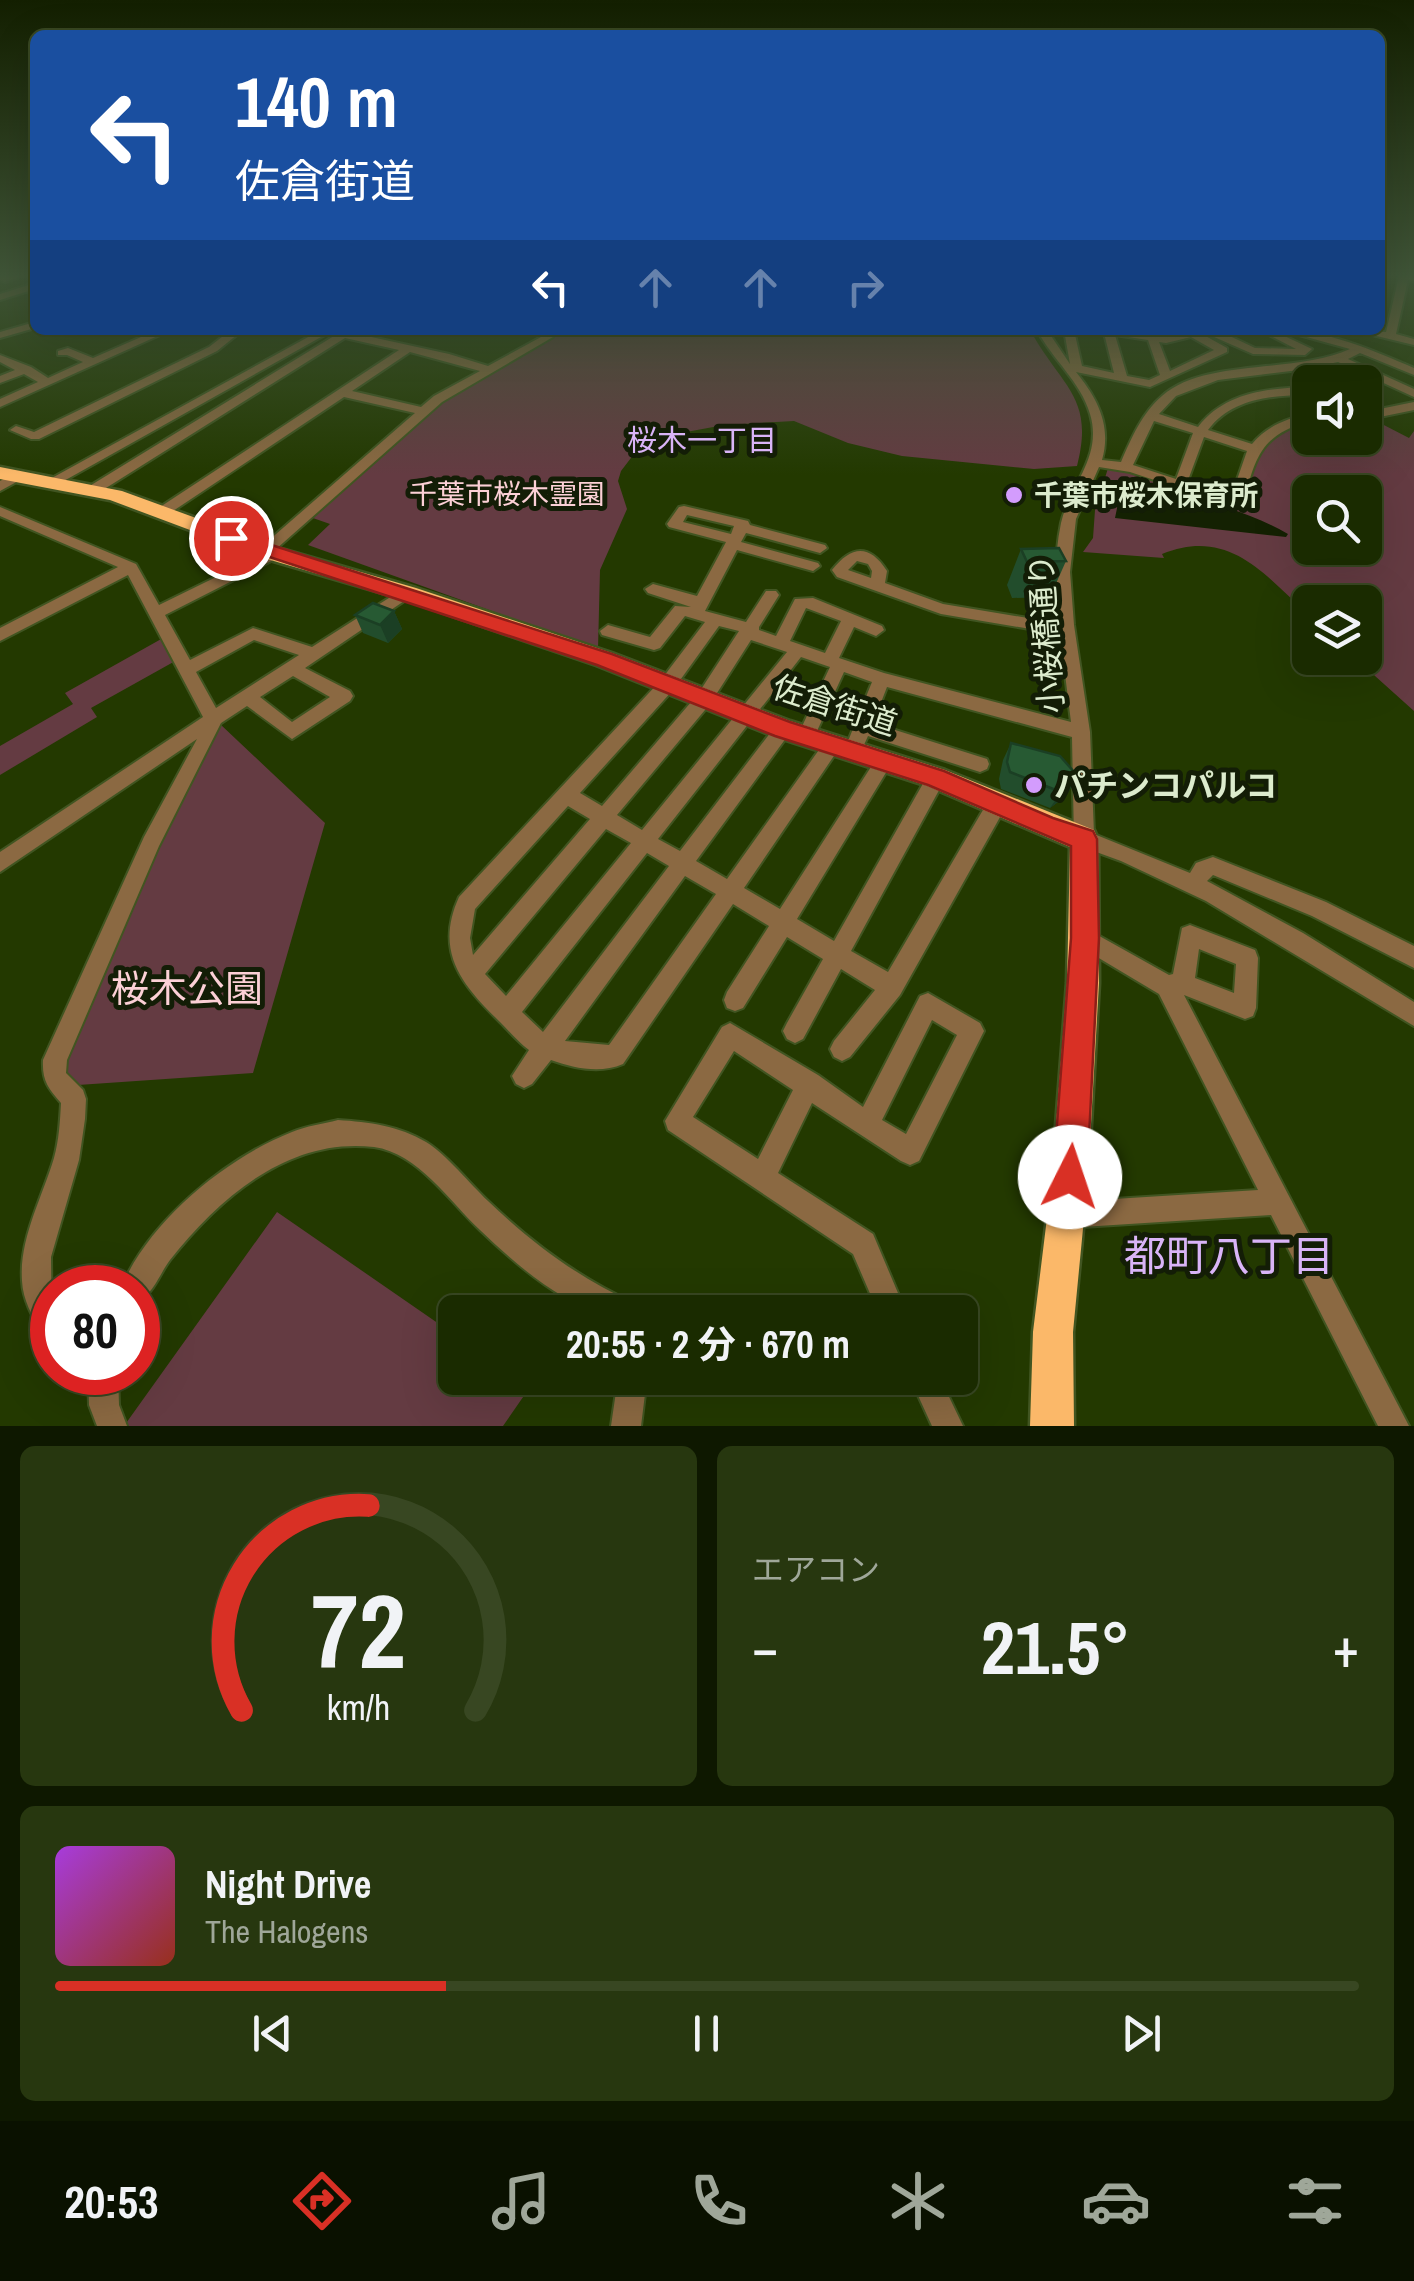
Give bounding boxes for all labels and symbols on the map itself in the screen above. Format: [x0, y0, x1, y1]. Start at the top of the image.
district label: 桜木一丁目 [627, 420, 777, 460]
park label: 千葉市桜木霊園 [409, 475, 605, 513]
place label: 千葉市桜木保育所 [1034, 476, 1258, 514]
marker: 千葉市桜木保育所 [1003, 484, 1025, 506]
pin [189, 496, 274, 581]
street label: 小桜橋通り [1019, 553, 1073, 715]
street label: 佐倉街道 [767, 665, 903, 745]
place label: パチンコパルコ [1054, 764, 1277, 807]
marker: パチンコパルコ [1023, 774, 1045, 796]
park label: 桜木公園 [111, 963, 263, 1014]
position arrow [1018, 1125, 1122, 1229]
district label: 都町八丁目 [1124, 1228, 1334, 1284]
speed limit sign: 80 [30, 1265, 160, 1395]

